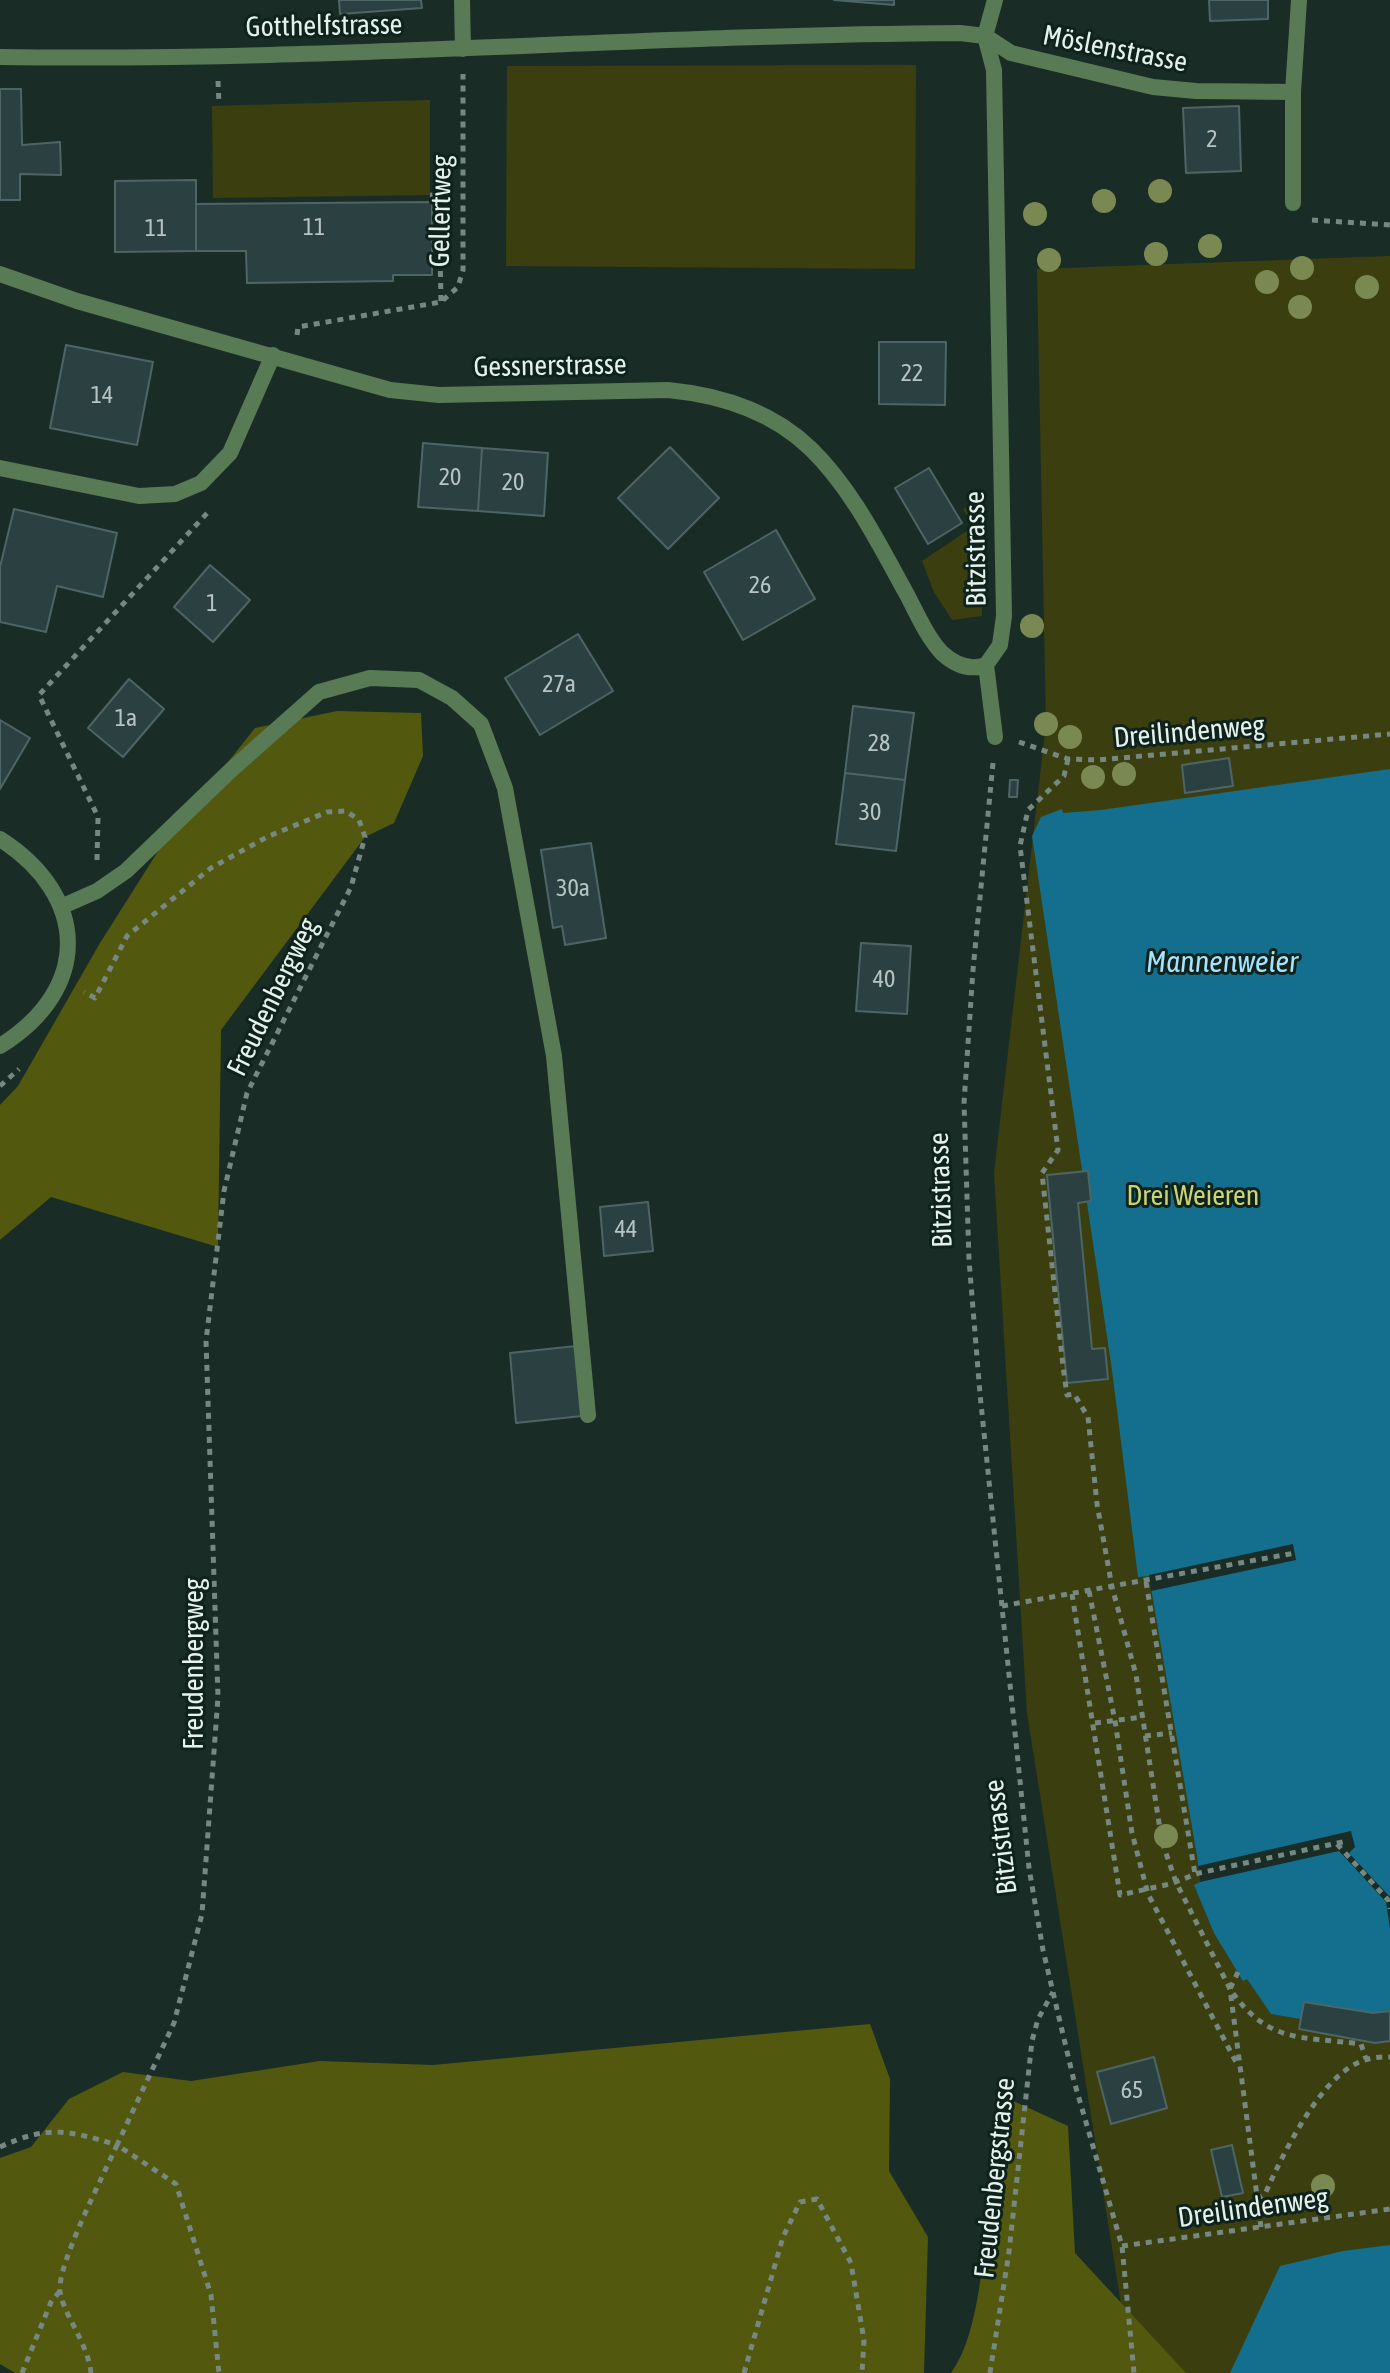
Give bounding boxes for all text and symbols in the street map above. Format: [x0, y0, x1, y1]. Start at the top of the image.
street label: Gotthelfstrasse [245, 8, 403, 44]
street label: Möslenstrasse [1040, 19, 1190, 79]
house number: 2 [1206, 125, 1218, 153]
street label: Gellertweg [423, 155, 459, 267]
house number: 11 [303, 213, 325, 241]
house number: 11 [145, 214, 167, 242]
street label: Gessnerstrasse [473, 348, 627, 384]
house number: 22 [901, 359, 923, 387]
house number: 14 [91, 381, 113, 409]
house number: 20 [439, 463, 461, 491]
house number: 20 [502, 468, 524, 496]
street label: Bitzistrasse [958, 491, 994, 607]
house number: 26 [749, 571, 771, 599]
house number: 1 [206, 589, 218, 617]
house number: 27a [542, 670, 576, 698]
house number: 1a [115, 704, 137, 732]
street label: Dreilindenweg [1112, 709, 1266, 755]
house number: 28 [868, 729, 890, 757]
house number: 30 [859, 798, 881, 826]
house number: 30a [556, 874, 590, 902]
street label: Freudenbergweg [220, 913, 326, 1081]
water label: Mannenweier [1146, 945, 1298, 981]
house number: 40 [873, 965, 895, 993]
street label: Bitzistrasse [922, 1132, 960, 1248]
park label: Drei Weieren [1127, 1179, 1259, 1213]
house number: 44 [615, 1215, 637, 1243]
street label: Freudenbergweg [177, 1578, 211, 1750]
street label: Bitzistrasse [977, 1778, 1025, 1896]
street label: Freudenbergstrasse [968, 2076, 1022, 2280]
house number: 65 [1121, 2076, 1143, 2104]
street label: Dreilindenweg [1176, 2181, 1330, 2235]

